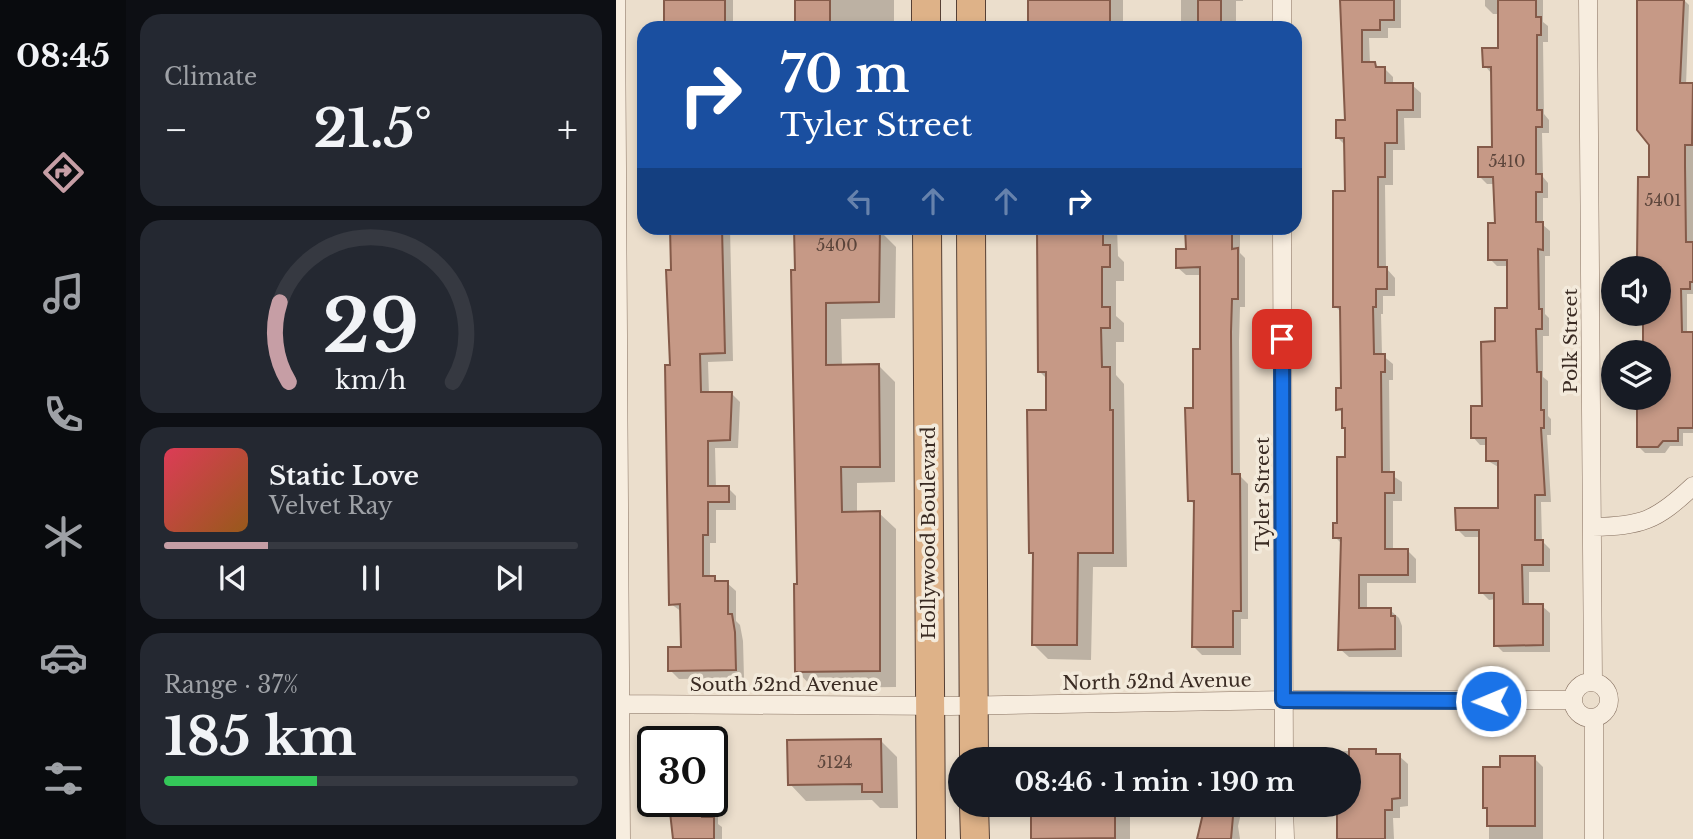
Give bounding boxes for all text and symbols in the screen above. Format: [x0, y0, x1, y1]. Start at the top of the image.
text: 08:45 [16, 36, 110, 76]
text: 70 m [780, 44, 910, 105]
icon: right [665, 49, 756, 140]
text: Climate [164, 63, 257, 91]
text: 21.5° [313, 97, 432, 161]
text: Tyler Street [780, 105, 972, 145]
text: − [164, 106, 188, 153]
text: + [557, 106, 578, 153]
icon: directions [39, 148, 88, 197]
house number: 5410 [1488, 151, 1526, 171]
icon: left [841, 182, 879, 220]
icon: ahead [914, 182, 952, 220]
icon: ahead [987, 182, 1025, 220]
icon: right [1060, 182, 1098, 220]
house number: 5401 [1644, 190, 1682, 210]
house number: 5400 [816, 235, 858, 255]
map controls [1601, 256, 1671, 410]
button: sound [1601, 256, 1671, 326]
icon: music [39, 269, 88, 318]
text: 29 [323, 282, 419, 373]
street label: Polk Street [1559, 288, 1582, 394]
pin [1252, 309, 1312, 369]
icon: arrive [1263, 320, 1301, 358]
button: layers [1601, 340, 1671, 410]
text: km/h [336, 365, 406, 396]
icon: phone [39, 390, 88, 439]
street label: Hollywood Boulevard [917, 426, 940, 640]
street label: Tyler Street [1251, 436, 1274, 551]
text: Static Love [269, 460, 419, 492]
text: Velvet Ray [269, 492, 393, 520]
icon: climate [39, 512, 88, 561]
icon: previous [214, 559, 252, 597]
icon: pause [352, 559, 390, 597]
icon: next [490, 559, 528, 597]
icon: car [39, 633, 88, 682]
position arrow [1454, 664, 1528, 738]
street label: North 52nd Avenue [1062, 668, 1252, 695]
text: Range · 37% [164, 671, 298, 699]
street label: South 52nd Avenue [690, 673, 878, 696]
text: 185 km [164, 705, 357, 769]
speed limit sign: 30 [637, 726, 728, 817]
house number: 5124 [817, 752, 853, 772]
icon: filters [39, 754, 88, 803]
text: 08:46 · 1 min · 190 m [1014, 766, 1295, 798]

